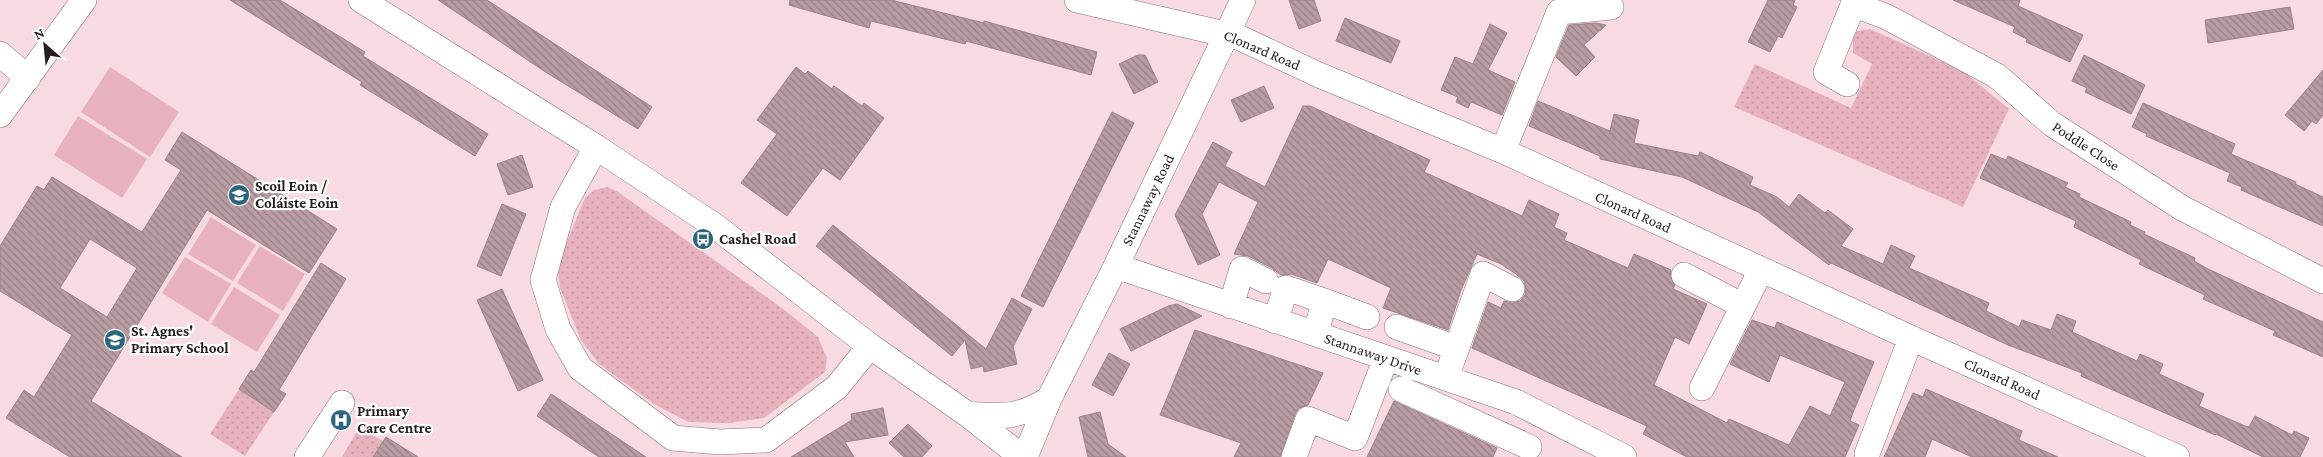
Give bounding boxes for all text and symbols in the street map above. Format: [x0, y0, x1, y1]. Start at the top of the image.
north arrow [20, 20, 70, 70]
text: N [31, 24, 47, 43]
street label: Clonard Road [1221, 27, 1303, 73]
street label: Poddle Close [2050, 118, 2123, 174]
street label: Stannaway Road [1119, 152, 1178, 249]
place label: Scoil Eoin / Coláiste Eoin [255, 178, 339, 211]
school or university icon: Scoil Eoin / Coláiste Eoin [227, 183, 251, 207]
street label: Clonard Road [1593, 188, 1674, 236]
bus stop icon: Cashel Road [691, 227, 715, 251]
place label: Cashel Road [719, 231, 797, 247]
place label: St. Agnes' Primary School [131, 323, 229, 356]
school or university icon: St. Agnes' Primary School [103, 328, 127, 352]
street label: Stannaway Drive [1322, 330, 1424, 379]
street label: Clonard Road [1962, 355, 2043, 403]
place label: Primary Care Centre [357, 403, 431, 436]
hospital icon: Primary Care Centre [329, 408, 353, 432]

